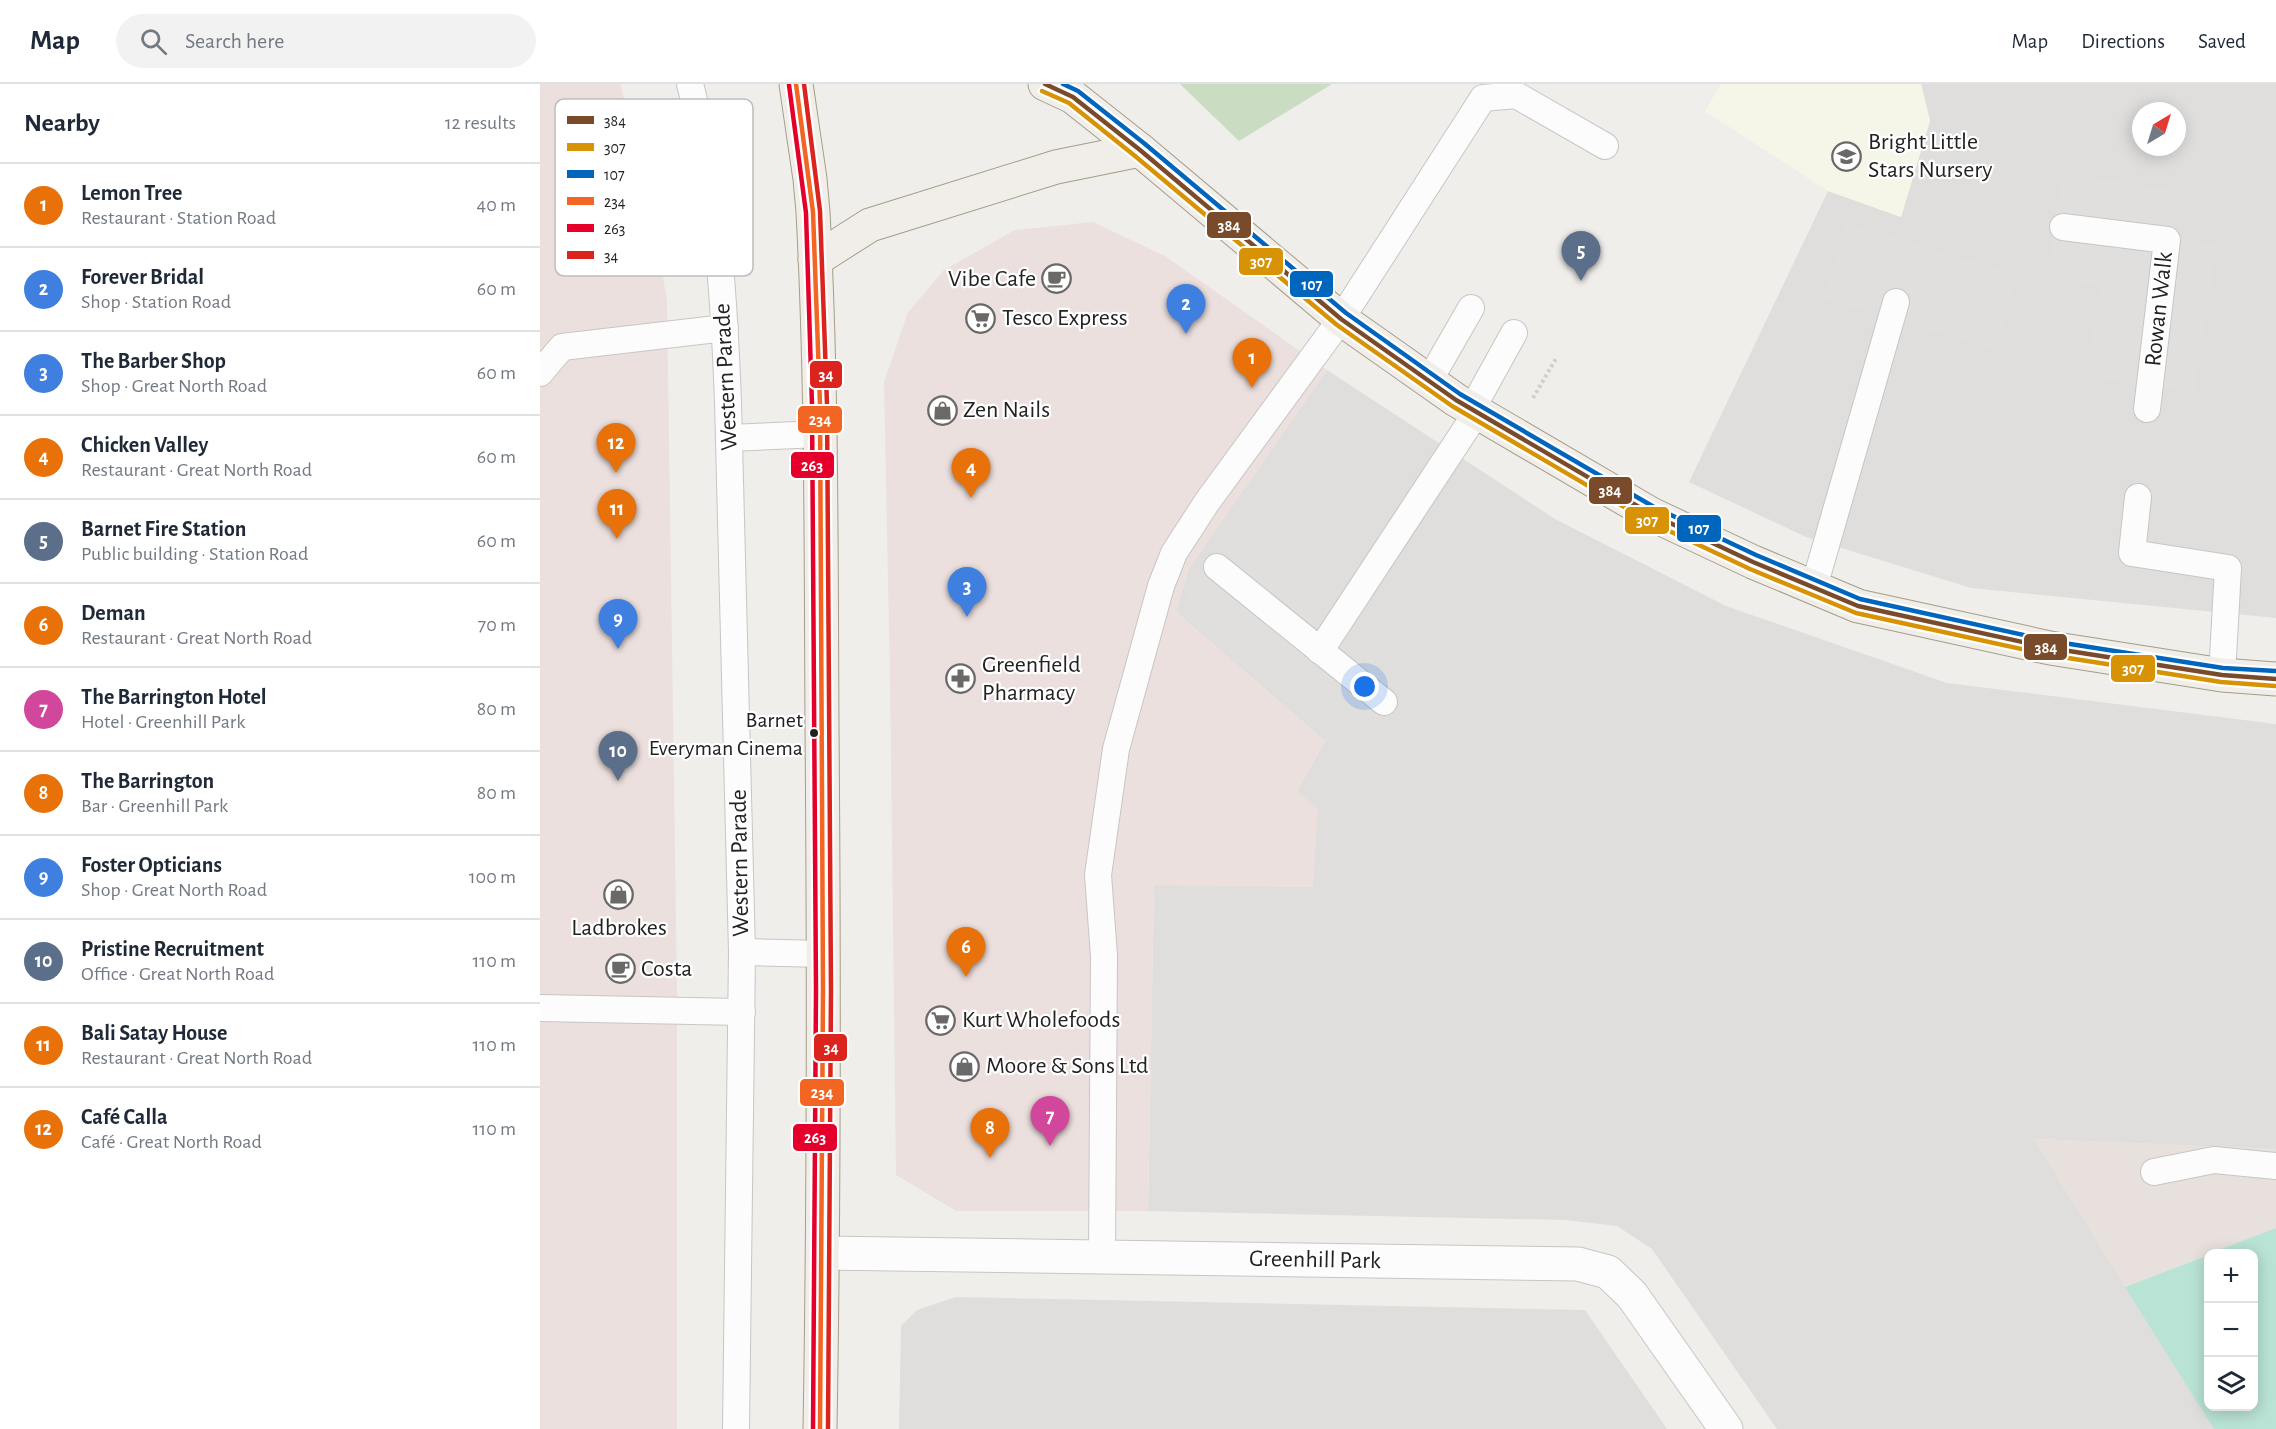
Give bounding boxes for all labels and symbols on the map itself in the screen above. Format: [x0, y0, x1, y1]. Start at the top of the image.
legend [555, 99, 753, 276]
north arrow [2132, 102, 2186, 156]
text: 384 [604, 113, 626, 129]
place label: Bright Little Stars Nursery [1868, 130, 1993, 182]
text: 307 [604, 140, 626, 156]
school or university icon: Bright Little Stars Nursery [1831, 140, 1863, 172]
text: 107 [604, 167, 625, 183]
text: 234 [604, 194, 626, 210]
line badge: 384 [1206, 211, 1252, 239]
text: 384 [1218, 218, 1240, 234]
text: 263 [604, 221, 625, 237]
pin: 5 [1562, 232, 1600, 281]
line badge: 307 [1238, 247, 1284, 276]
text: 34 [604, 248, 619, 264]
street label: Rowan Walk [2141, 251, 2177, 367]
text: 307 [1250, 254, 1272, 270]
cafe icon: Vibe Cafe [1041, 263, 1073, 295]
place label: Vibe Cafe [948, 267, 1036, 291]
line badge: 107 [1289, 270, 1334, 298]
text: 107 [1301, 277, 1323, 293]
pin: 2 [1166, 284, 1206, 334]
supermarket icon: Tesco Express [965, 302, 997, 334]
street label: Western Parade [710, 303, 742, 451]
place label: Tesco Express [1002, 306, 1128, 330]
pin: 1 [1232, 338, 1272, 388]
line badge: 34 [809, 360, 843, 389]
text: 34 [819, 367, 833, 383]
shop icon: Zen Nails [926, 394, 958, 426]
place label: Zen Nails [963, 398, 1050, 422]
line badge: 234 [797, 405, 843, 434]
text: 234 [809, 412, 831, 428]
pin: 12 [596, 424, 636, 473]
pin: 4 [952, 448, 990, 498]
line badge: 263 [790, 451, 835, 479]
text: 263 [801, 458, 823, 474]
line badge: 384 [1588, 476, 1633, 505]
text: 384 [1599, 483, 1621, 499]
pin: 11 [598, 490, 637, 539]
line badge: 307 [1624, 506, 1670, 535]
text: 307 [1636, 513, 1658, 529]
line badge: 107 [1676, 514, 1722, 543]
text: 107 [1688, 521, 1710, 537]
pin: 3 [948, 568, 986, 617]
pin: 9 [598, 600, 638, 649]
line badge: 384 [2023, 633, 2068, 661]
text: 384 [2035, 640, 2057, 656]
place label: Greenfield Pharmacy [982, 653, 1081, 705]
line badge: 307 [2110, 654, 2156, 683]
text: 307 [2122, 661, 2144, 677]
pharmacy icon: Greenfield Pharmacy [945, 663, 977, 695]
your location [1350, 672, 1379, 701]
place label: Barnet Everyman Cinema [649, 709, 803, 759]
marker: Barnet Everyman Cinema [808, 727, 820, 739]
pin: 10 [598, 732, 638, 781]
street label: Western Parade [727, 789, 753, 937]
shop icon: Ladbrokes [603, 879, 635, 911]
place label: Ladbrokes [571, 916, 667, 940]
pin: 6 [946, 928, 986, 977]
cafe icon: Costa [604, 953, 636, 985]
place label: Costa [641, 957, 692, 981]
supermarket icon: Kurt Wholefoods [925, 1004, 957, 1036]
place label: Kurt Wholefoods [962, 1008, 1120, 1032]
line badge: 34 [813, 1033, 848, 1062]
text: 34 [824, 1040, 838, 1056]
shop icon: Moore & Sons Ltd [949, 1050, 981, 1082]
place label: Moore & Sons Ltd [986, 1054, 1148, 1078]
line badge: 234 [799, 1078, 845, 1107]
text: 234 [811, 1085, 833, 1101]
pin: 7 [1030, 1096, 1070, 1146]
pin: 8 [970, 1108, 1010, 1158]
line badge: 263 [792, 1123, 838, 1152]
text: 263 [804, 1130, 826, 1146]
street label: Greenhill Park [1249, 1247, 1381, 1273]

